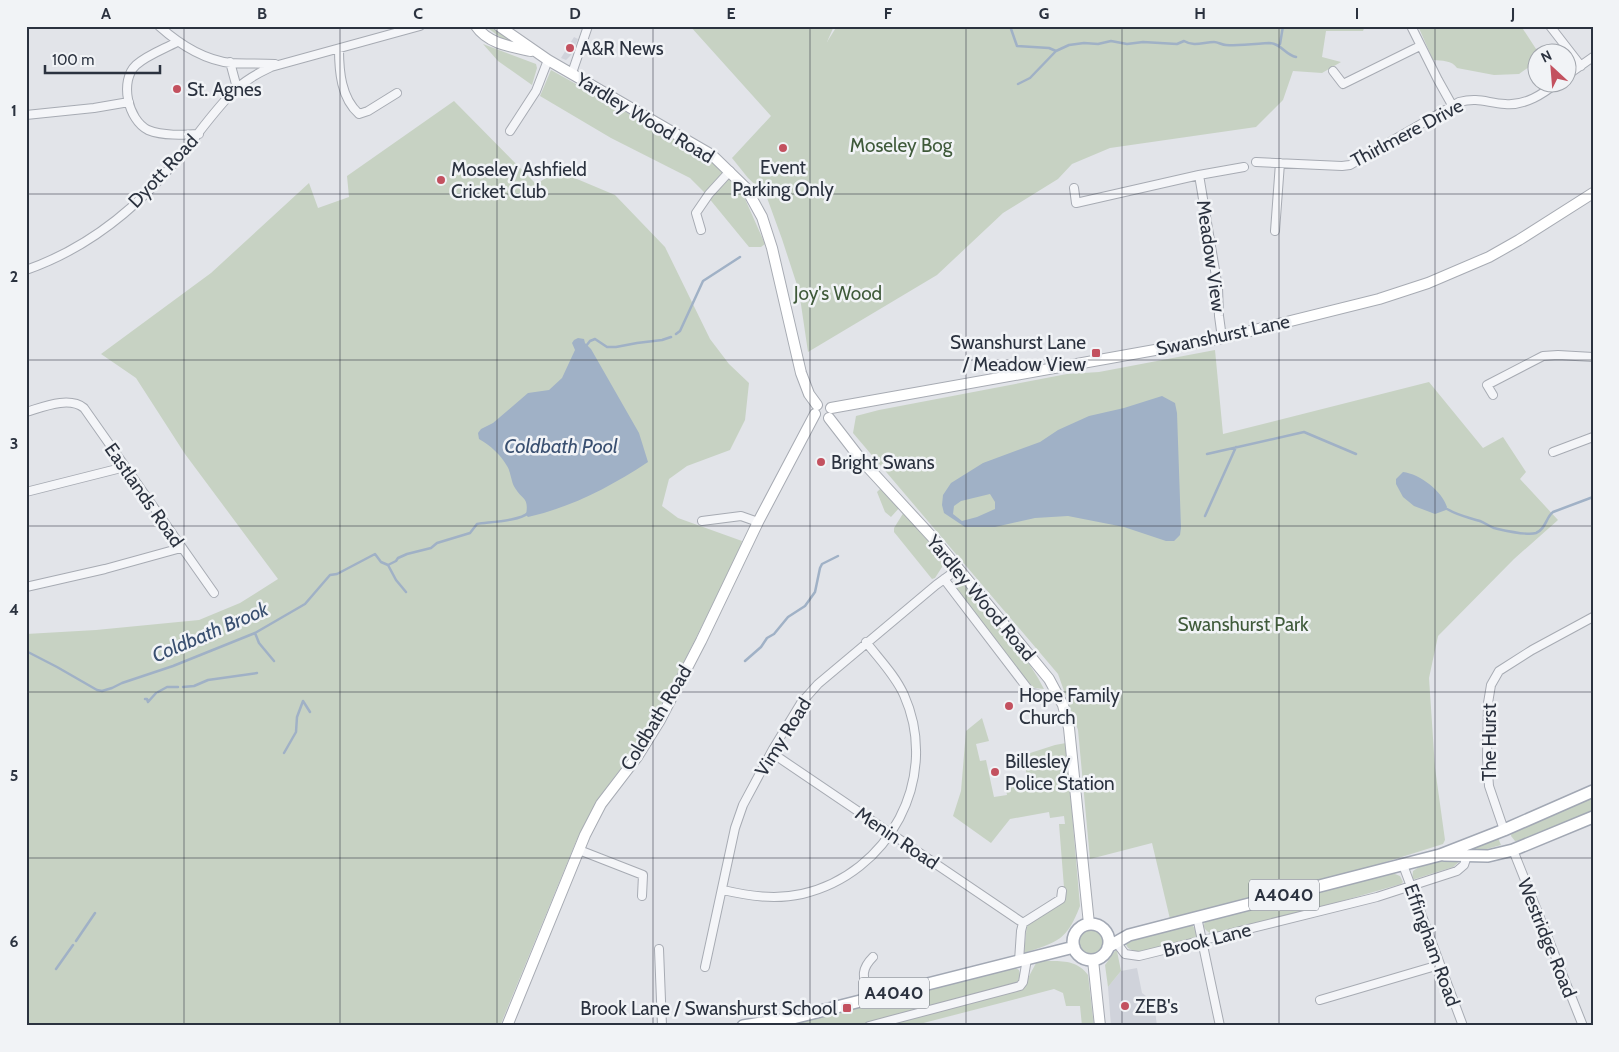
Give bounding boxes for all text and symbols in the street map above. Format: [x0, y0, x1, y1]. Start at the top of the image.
text: A [101, 4, 111, 23]
text: B [257, 4, 267, 23]
text: C [413, 4, 423, 23]
text: D [569, 4, 581, 23]
text: E [726, 4, 736, 23]
text: F [884, 4, 893, 23]
text: G [1039, 4, 1049, 23]
text: H [1194, 4, 1206, 23]
text: I [1355, 4, 1359, 23]
text: J [1510, 4, 1515, 23]
place label: A&R News [580, 37, 664, 60]
scale bar [45, 42, 160, 74]
marker: A&R News [564, 42, 576, 54]
north arrow [1526, 42, 1576, 92]
text: N [1538, 46, 1555, 67]
text: 100 m [52, 51, 94, 69]
street label: Yardley Wood Road [571, 67, 718, 168]
place label: St. Agnes [187, 78, 262, 101]
marker: St. Agnes [171, 83, 183, 95]
street label: Thirlmere Drive [1347, 94, 1467, 172]
text: 1 [11, 101, 17, 120]
street label: Dyott Road [123, 130, 203, 212]
park label: Moseley Bog [850, 134, 953, 157]
marker: Event Parking Only [777, 142, 789, 154]
place label: Event Parking Only [732, 156, 834, 201]
place label: Moseley Ashfield Cricket Club [451, 158, 587, 203]
marker: Moseley Ashfield Cricket Club [435, 174, 447, 186]
street label: Meadow View [1192, 198, 1230, 314]
text: 2 [10, 267, 18, 286]
park label: Joy's Wood [793, 282, 882, 305]
street label: Swanshurst Lane [1154, 310, 1292, 360]
place label: Swanshurst Lane / Meadow View [950, 331, 1086, 376]
marker: Swanshurst Lane / Meadow View [1090, 347, 1102, 359]
text: 3 [10, 434, 18, 453]
water label: Coldbath Pool [504, 434, 618, 458]
street label: Eastlands Road [100, 438, 188, 552]
place label: Bright Swans [831, 451, 935, 474]
marker: Bright Swans [815, 456, 827, 468]
street label: Yardley Wood Road [921, 530, 1040, 666]
water label: Coldbath Brook [148, 596, 273, 667]
text: 4 [9, 600, 19, 619]
park label: Swanshurst Park [1177, 613, 1309, 636]
street label: Coldbath Road [616, 661, 696, 775]
place label: Hope Family Church [1019, 684, 1120, 729]
street label: Vimy Road [750, 694, 816, 780]
marker: Hope Family Church [1003, 700, 1015, 712]
street label: The Hurst [1478, 703, 1501, 781]
place label: Billesley Police Station [1005, 750, 1115, 795]
text: 5 [10, 766, 18, 785]
marker: Billesley Police Station [989, 766, 1001, 778]
street label: Menin Road [851, 802, 943, 874]
street label: Westridge Road [1513, 875, 1581, 1001]
road number: A4040 [1249, 880, 1319, 910]
street label: Effingham Road [1399, 881, 1465, 1009]
street label: Brook Lane [1161, 918, 1254, 962]
text: 6 [10, 932, 19, 951]
road number: A4040 [859, 978, 929, 1008]
place label: ZEB's [1135, 995, 1178, 1018]
place label: Brook Lane / Swanshurst School [580, 997, 838, 1020]
marker: ZEB's [1119, 1000, 1131, 1012]
marker: Brook Lane / Swanshurst School [841, 1002, 853, 1014]

